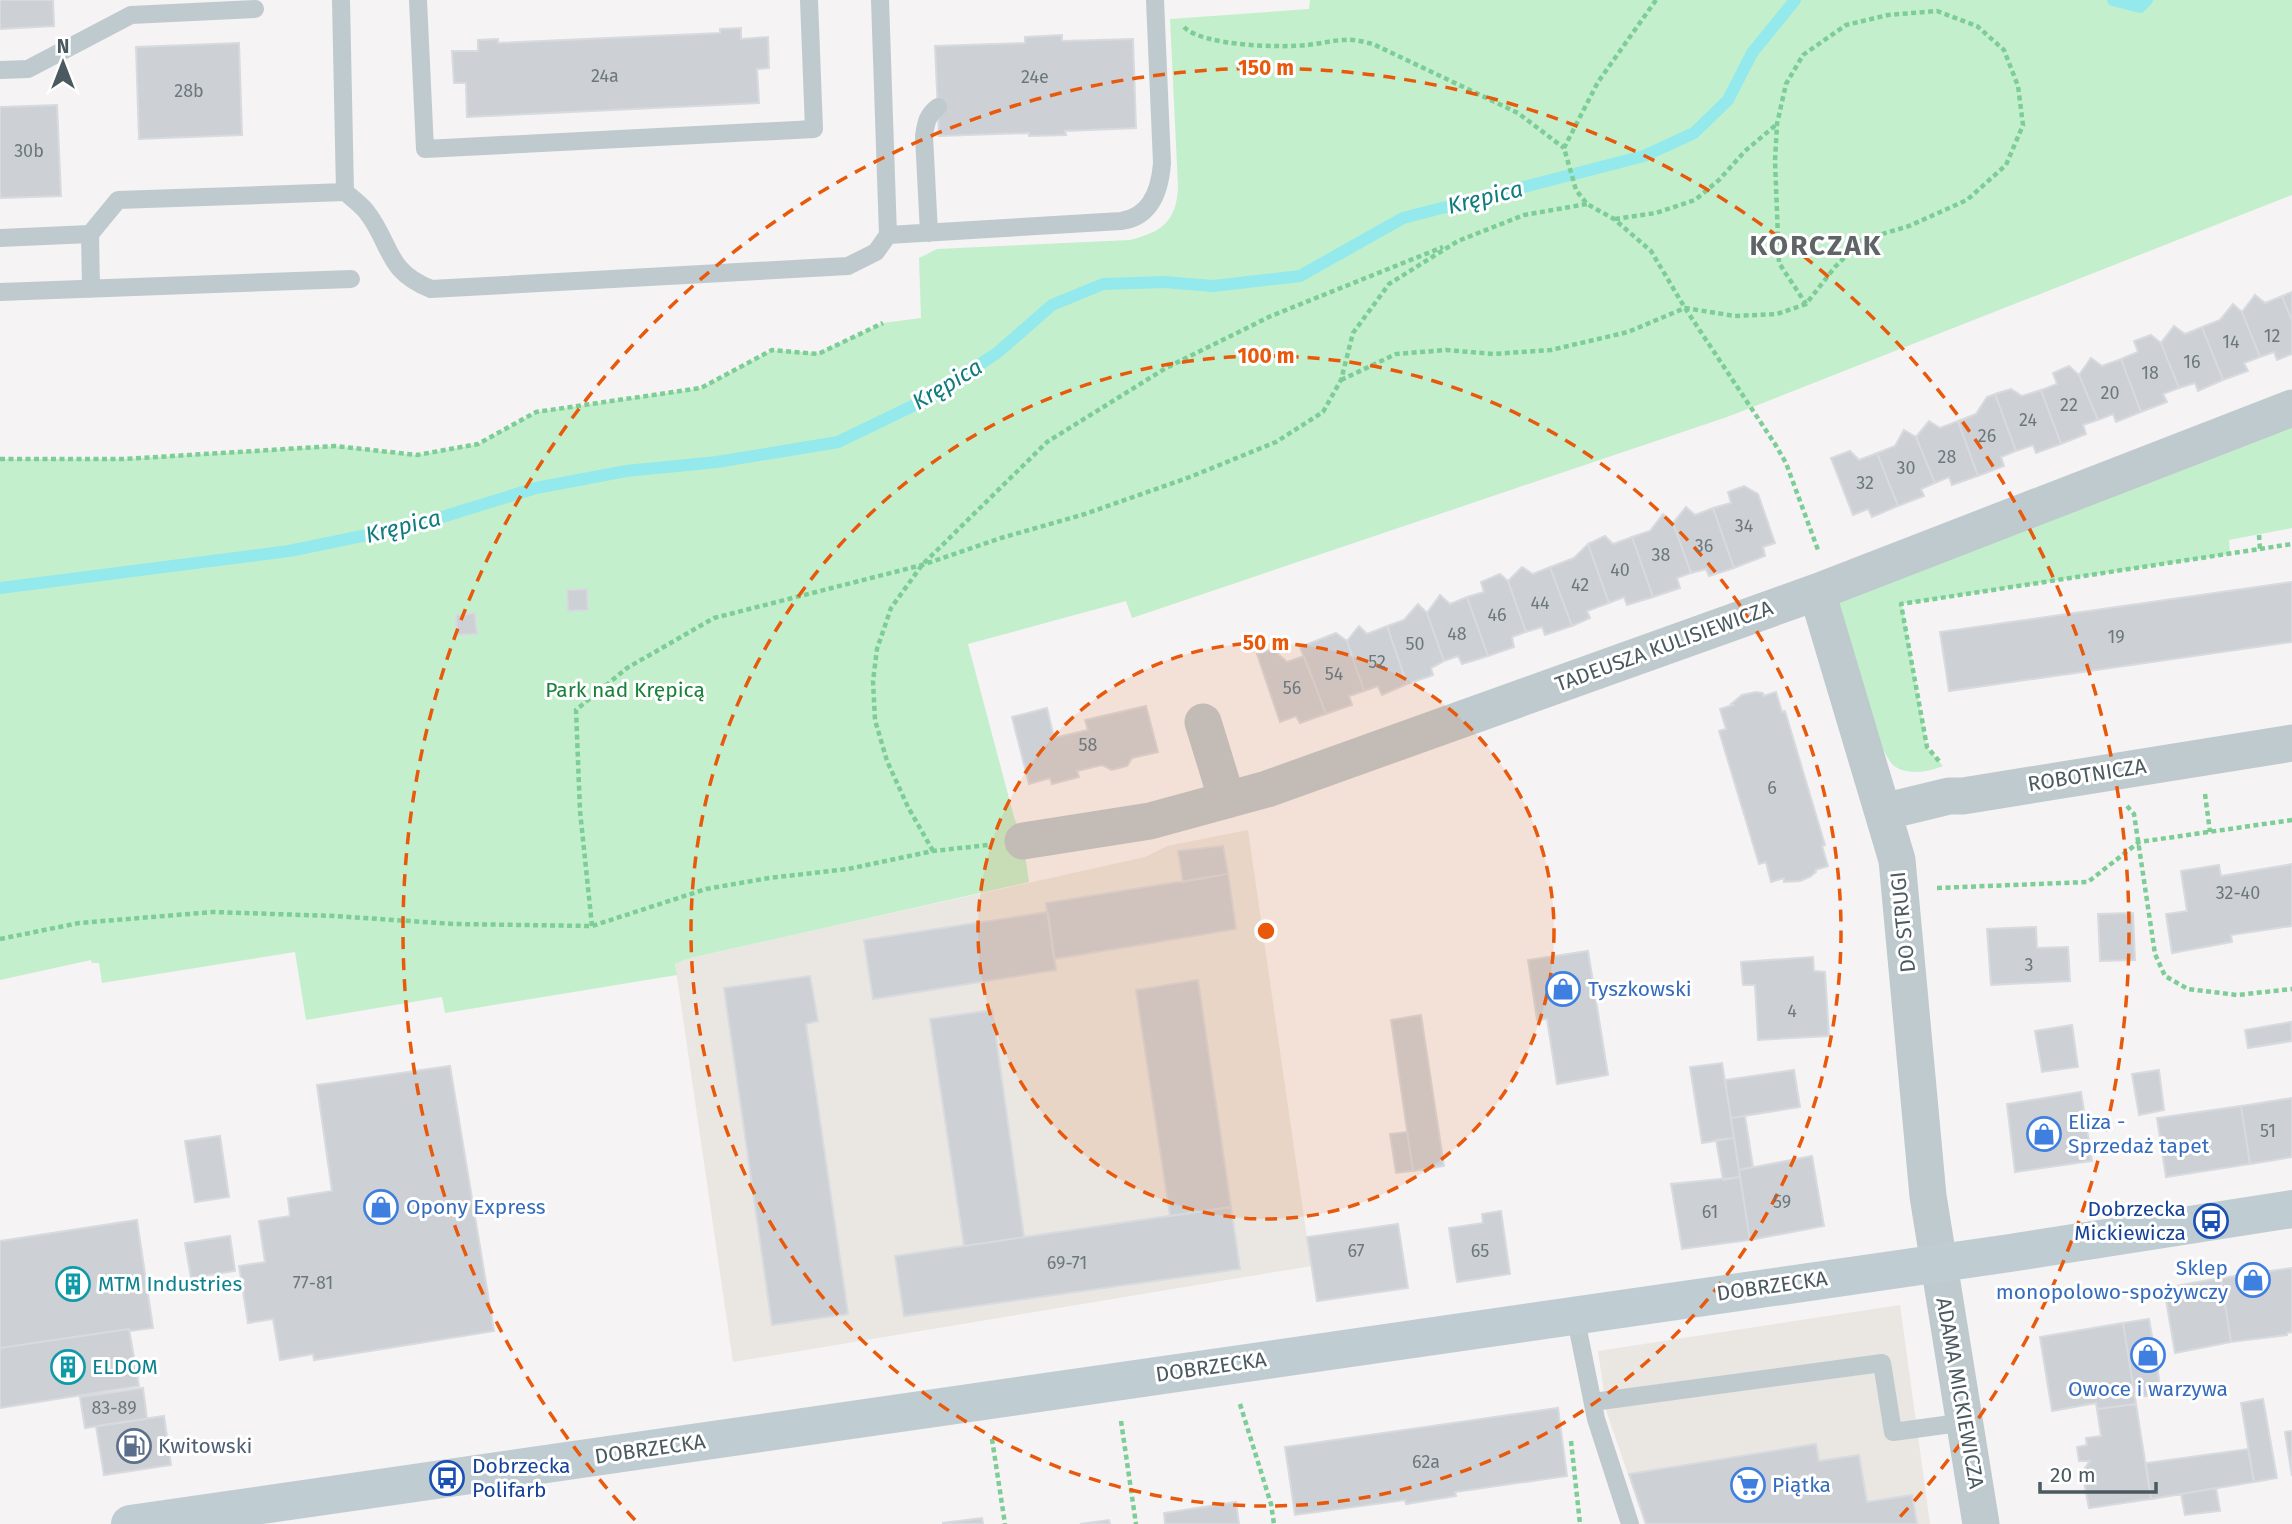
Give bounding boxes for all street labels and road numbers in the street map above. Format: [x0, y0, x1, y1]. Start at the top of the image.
street label: TADEUSZA KULISIEWICZA [1552, 594, 1776, 698]
street label: ROBOTNICZA [2026, 753, 2148, 797]
street label: DO STRUGI [1885, 870, 1921, 974]
street label: DOBRZECKA [1715, 1265, 1829, 1307]
street label: ADAMA MICKIEWICZA [1930, 1295, 1990, 1491]
street label: DOBRZECKA [1154, 1346, 1268, 1388]
street label: DOBRZECKA [593, 1428, 707, 1470]

